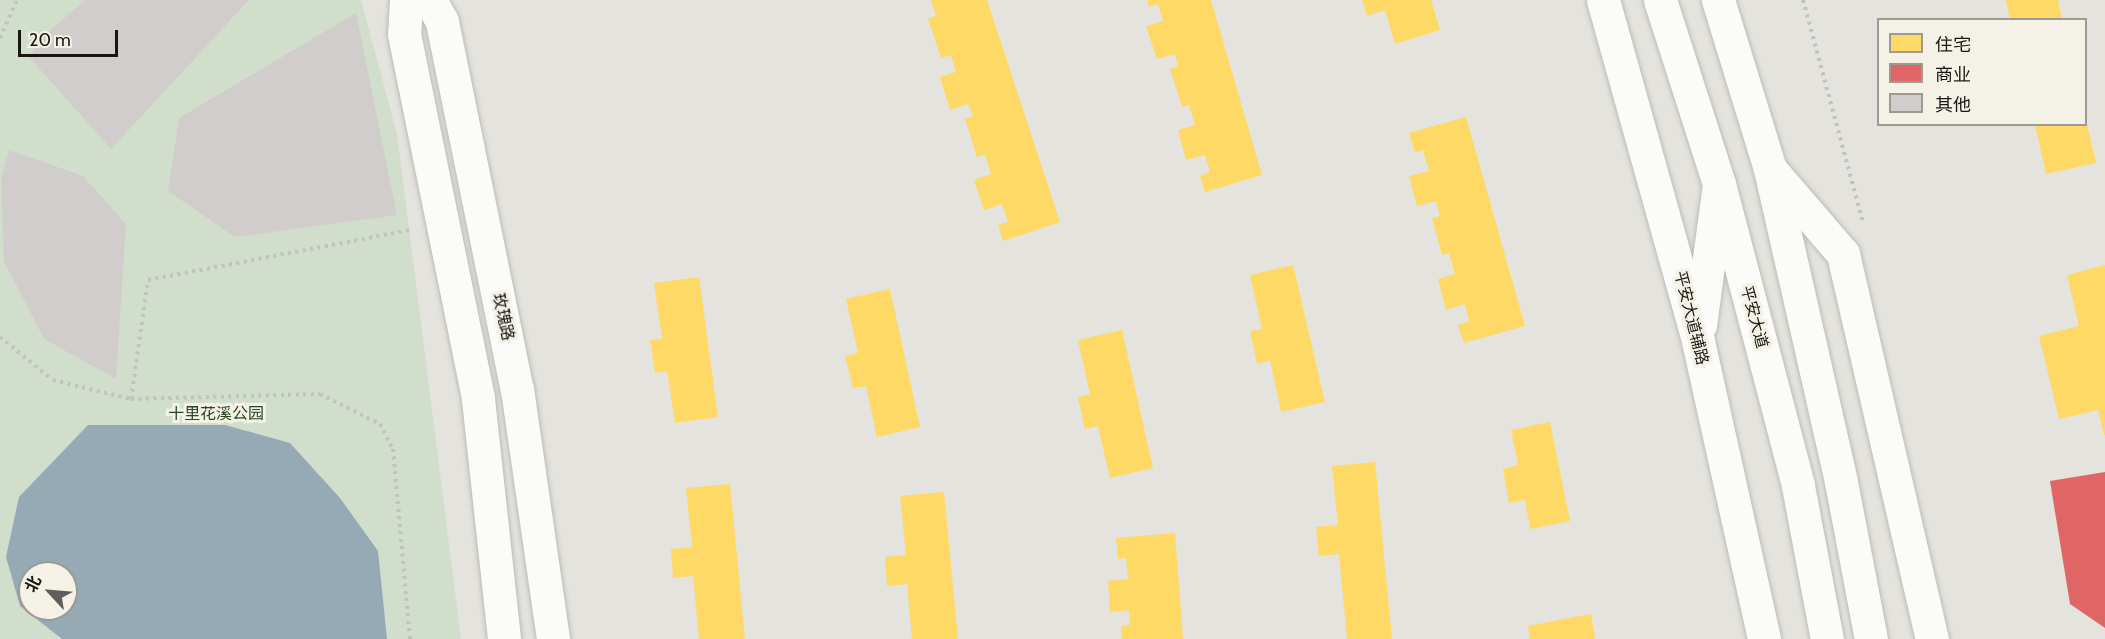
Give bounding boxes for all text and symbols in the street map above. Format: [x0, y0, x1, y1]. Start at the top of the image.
scale bar [21, 18, 122, 56]
legend [1877, 18, 2087, 126]
text: 20 m [29, 29, 71, 51]
text: 住宅 [1935, 34, 1971, 56]
text: 商业 [1935, 64, 1971, 86]
text: 其他 [1935, 94, 1971, 116]
street label: 平安大道辅路 [1670, 269, 1712, 367]
street label: 平安大道 [1736, 284, 1772, 350]
street label: 玫瑰路 [489, 292, 517, 342]
park label: 十里花溪公园 [168, 404, 264, 424]
north arrow [18, 561, 78, 621]
text: 北 [21, 572, 45, 595]

